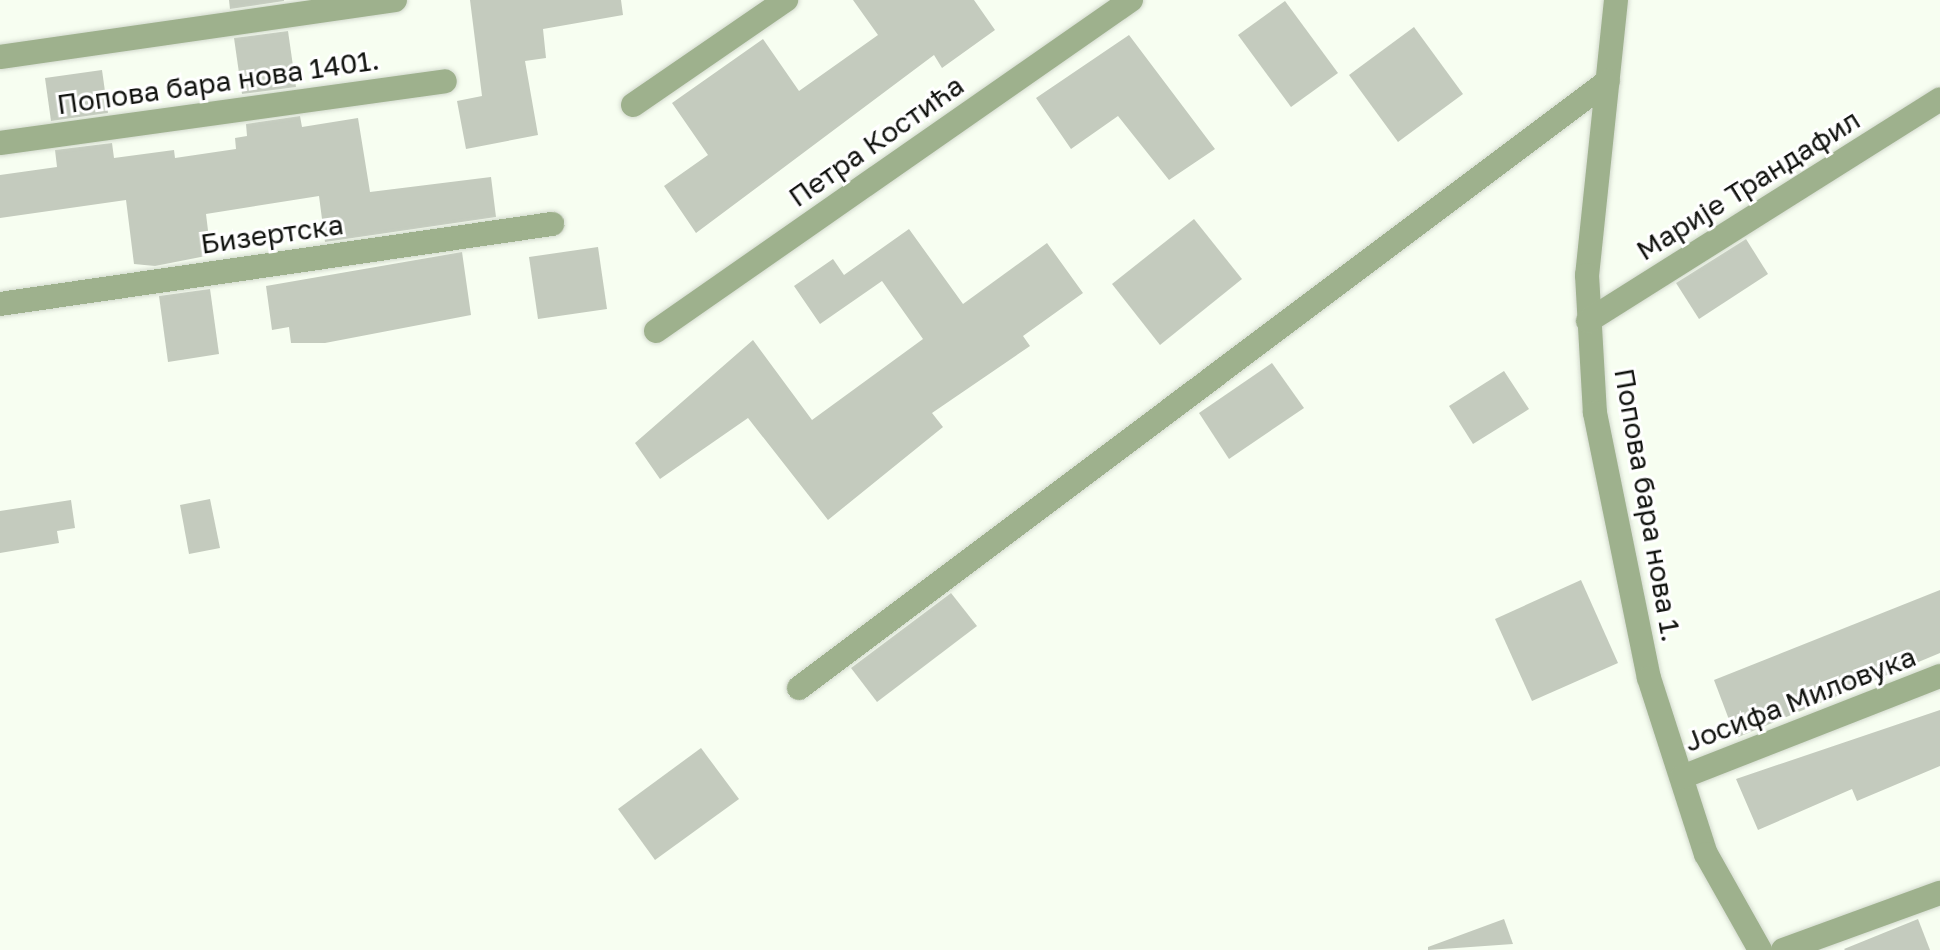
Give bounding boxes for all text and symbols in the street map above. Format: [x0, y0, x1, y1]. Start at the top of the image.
street label: Попова бара нова 1401. [55, 43, 381, 121]
street label: Петра Костића [782, 68, 970, 214]
street label: Марије Трандафил [1630, 103, 1866, 267]
street label: Бизертска [198, 207, 346, 261]
street label: Попова бара нова 1. [1607, 366, 1689, 644]
street label: Јосифа Миловука [1680, 639, 1920, 759]

